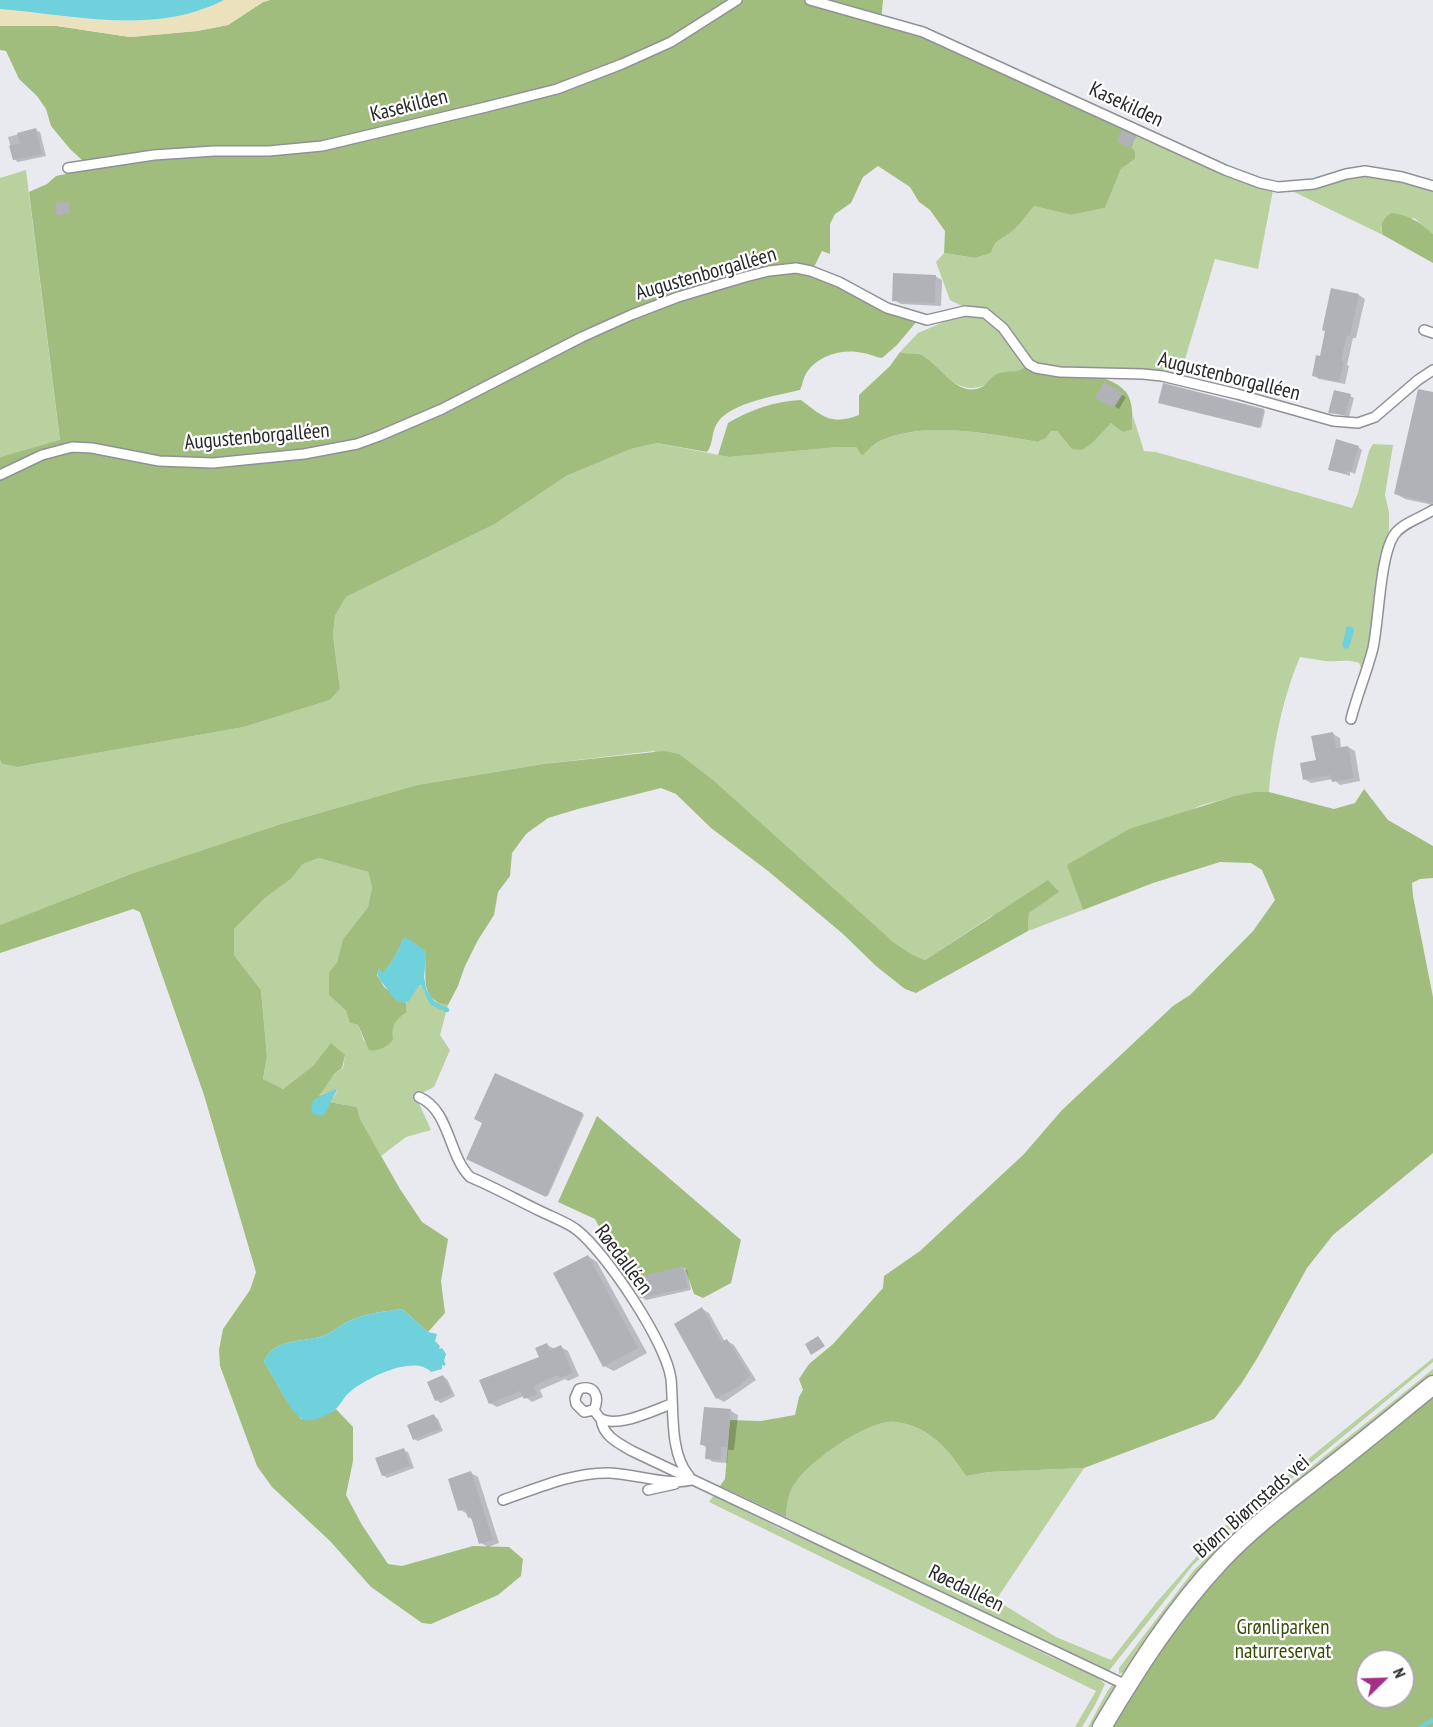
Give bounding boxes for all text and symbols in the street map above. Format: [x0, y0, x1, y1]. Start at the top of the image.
street label: Kasekilden [1085, 77, 1167, 133]
street label: Kasekilden [368, 84, 450, 128]
street label: Augustenborgalléen [633, 242, 779, 306]
street label: Augustenborgalléen [1155, 347, 1303, 407]
street label: Augustenborgalléen [183, 418, 331, 456]
street label: Røedalléen [589, 1220, 657, 1300]
street label: Biørn Biørnstads vei [1189, 1450, 1315, 1564]
street label: Røedalléen [924, 1560, 1008, 1618]
park label: Grønliparken naturreservat [1235, 1615, 1331, 1665]
north arrow [1355, 1649, 1415, 1709]
text: N [1389, 1665, 1411, 1681]

